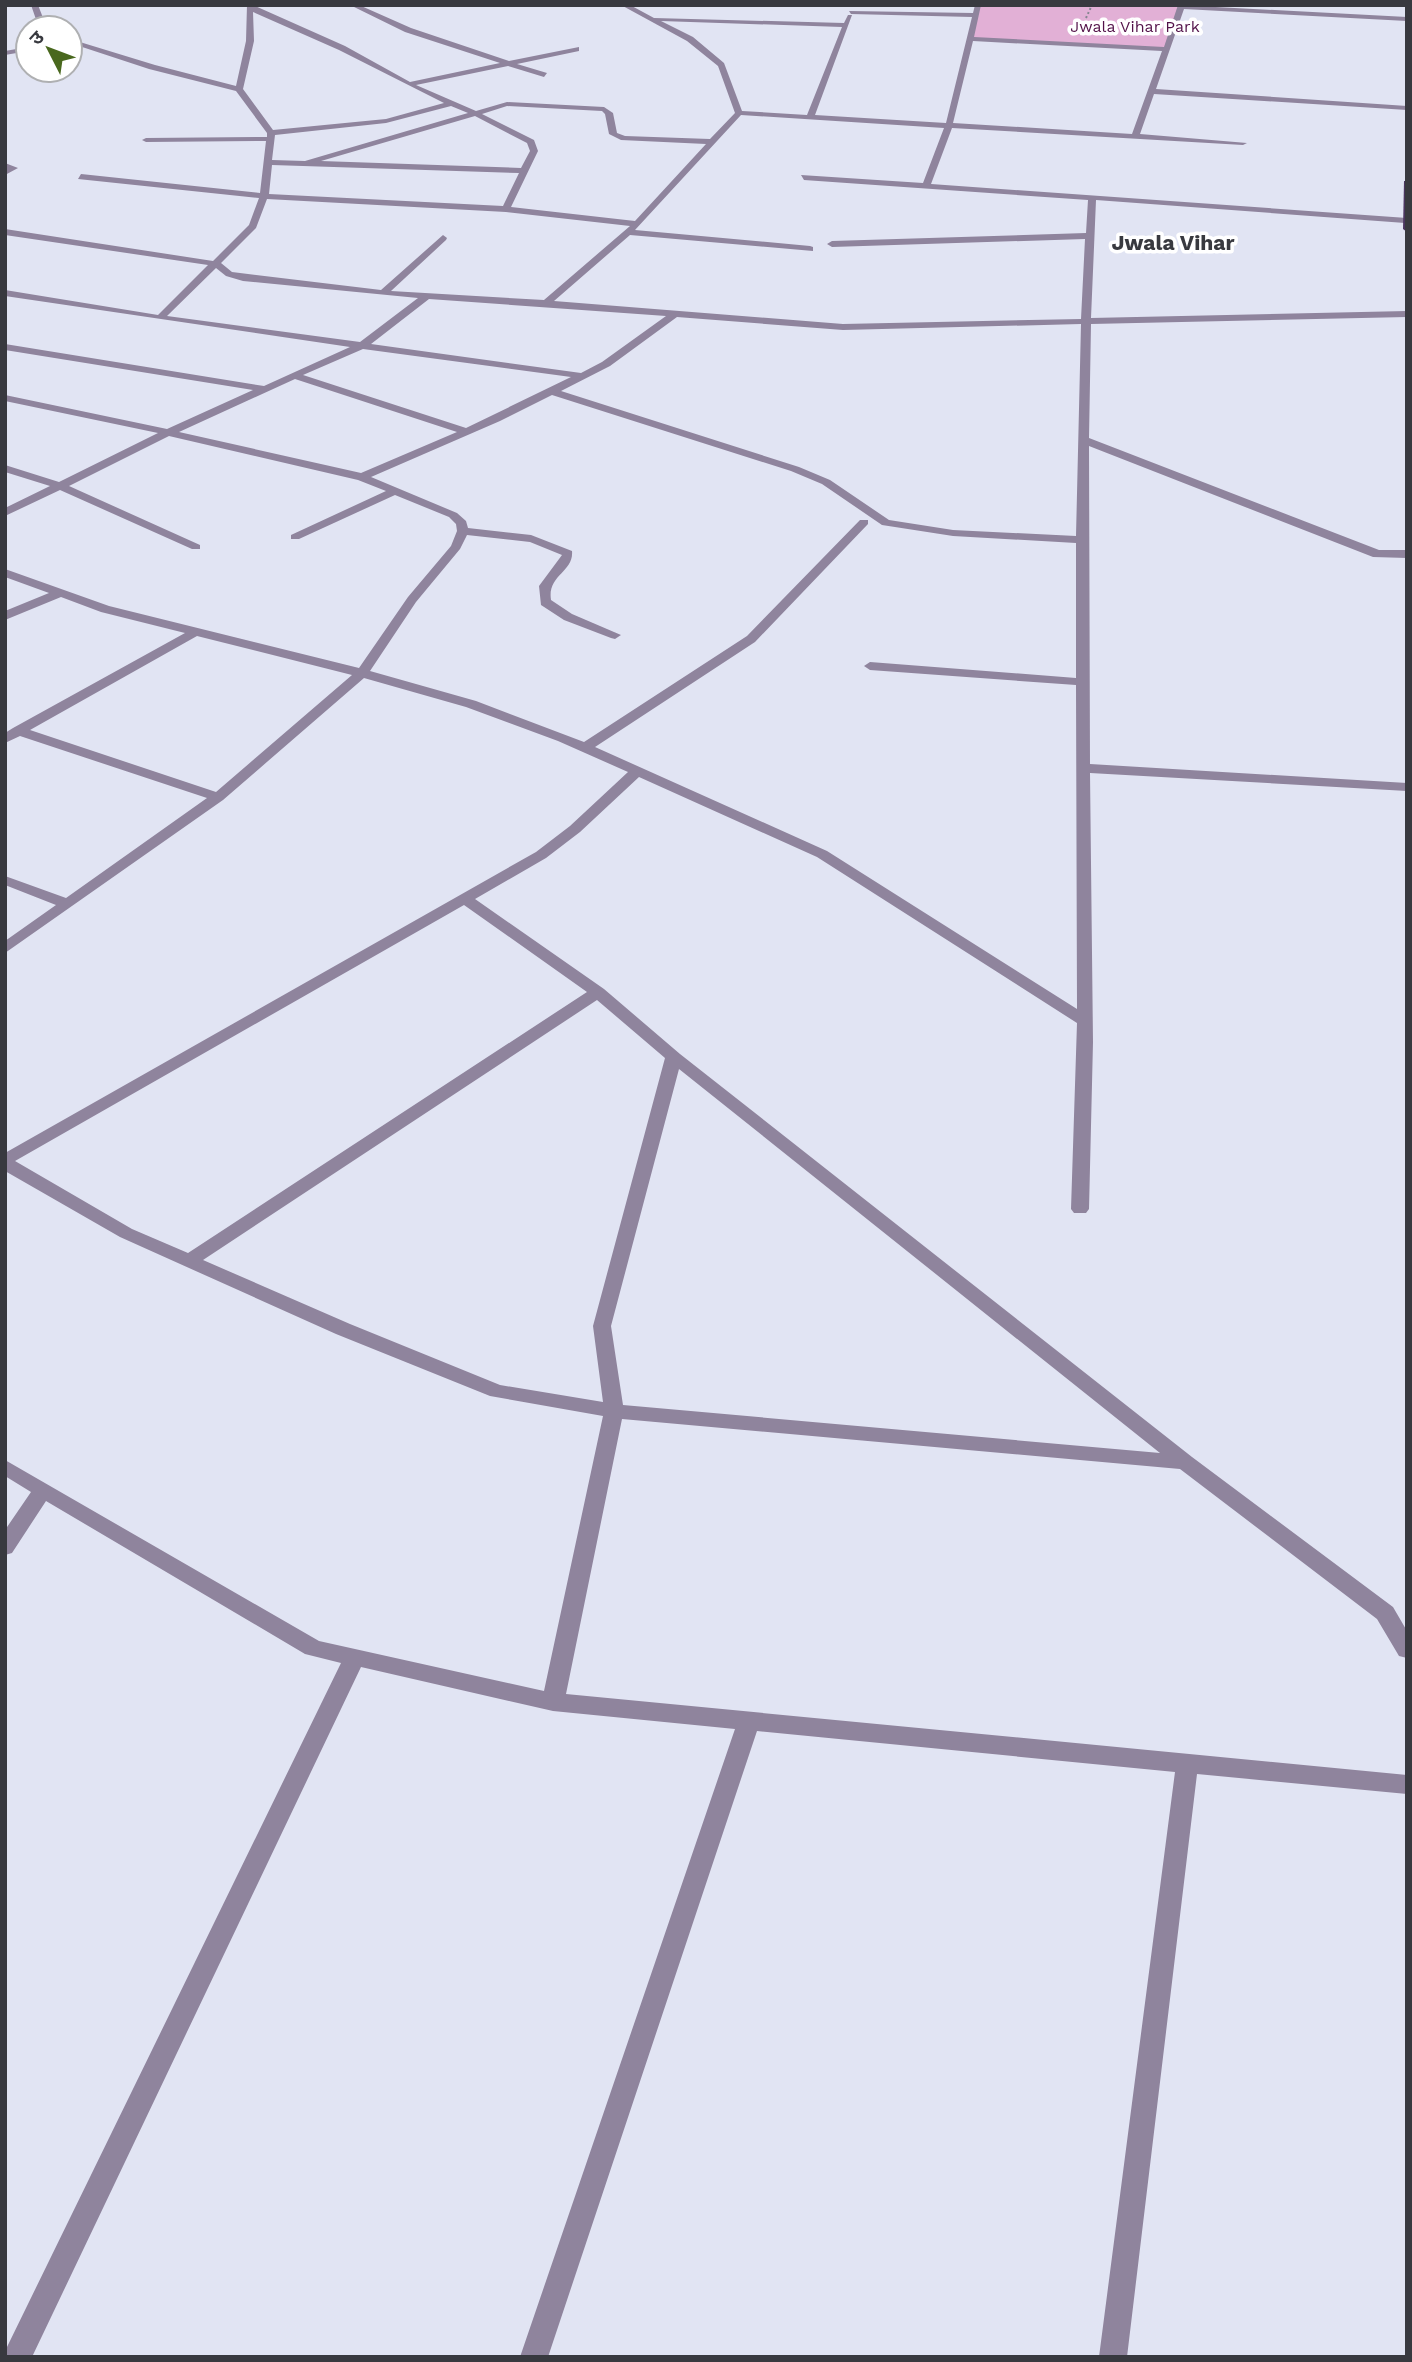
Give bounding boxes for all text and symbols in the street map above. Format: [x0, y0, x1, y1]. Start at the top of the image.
north arrow [14, 14, 84, 84]
park label: Jwala Vihar Park [1070, 17, 1200, 36]
text: उ [24, 25, 50, 50]
district label: Jwala Vihar [1112, 230, 1234, 255]

